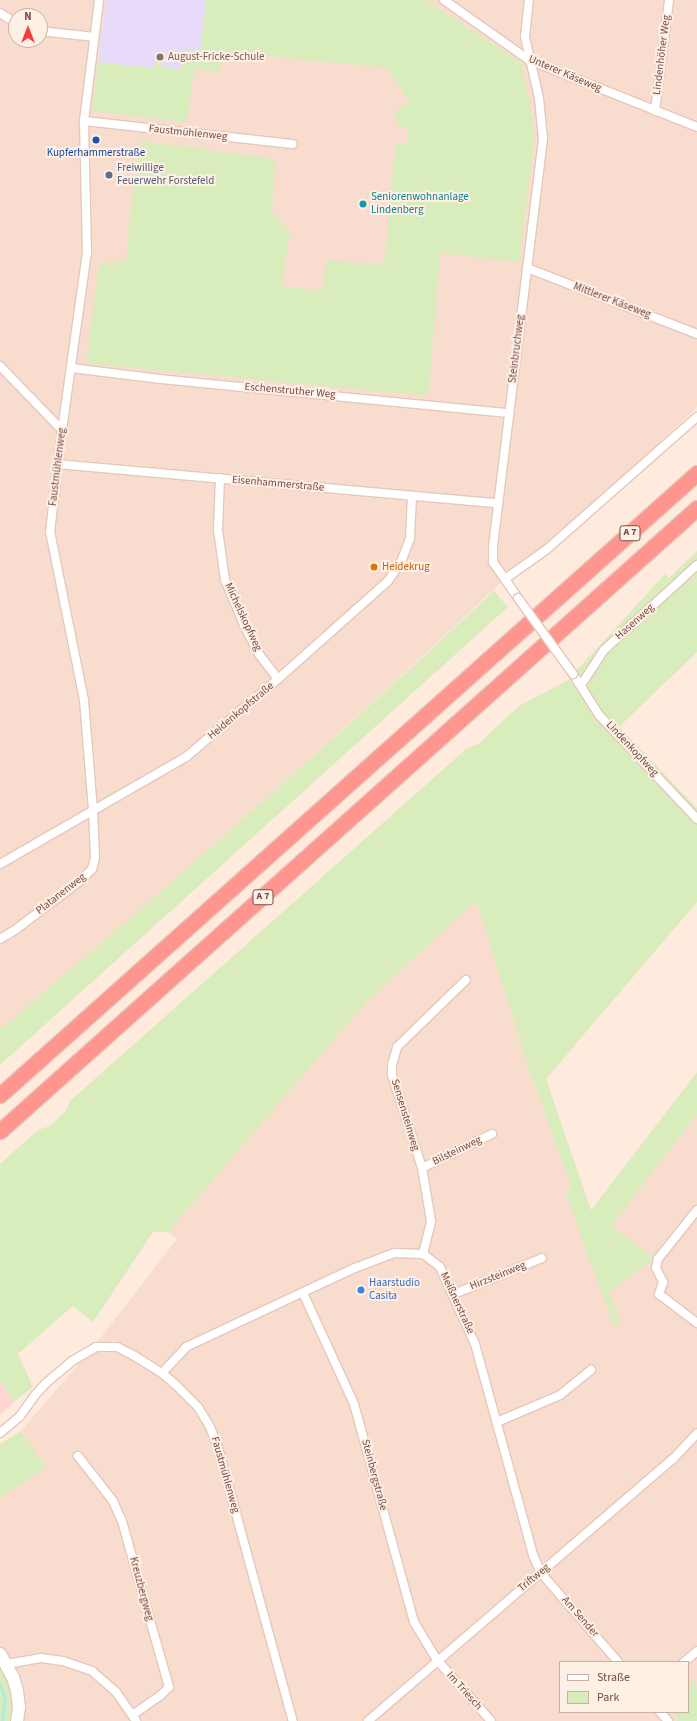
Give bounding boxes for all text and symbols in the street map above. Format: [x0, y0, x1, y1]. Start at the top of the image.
north arrow [8, 8, 48, 48]
text: N [24, 9, 32, 24]
street label: Lindenhöher Weg [651, 14, 673, 96]
place label: August-Fricke-Schule [168, 50, 265, 64]
marker: August-Fricke-Schule [155, 52, 165, 62]
street label: Unterer Käseweg [526, 53, 604, 95]
street label: Faustmühlenweg [148, 122, 228, 144]
marker: Kupferhammerstraße [91, 135, 101, 145]
place label: Kupferhammerstraße [47, 146, 145, 160]
place label: Freiwillige Feuerwehr Forstefeld [117, 162, 214, 188]
marker: Freiwillige Feuerwehr Forstefeld [104, 170, 114, 180]
place label: Seniorenwohnanlage Lindenberg [371, 191, 469, 217]
marker: Seniorenwohnanlage Lindenberg [358, 199, 368, 209]
street label: Mittlerer Käseweg [571, 280, 653, 322]
street label: Steinbruchweg [506, 314, 528, 384]
street label: Eschenstruther Weg [244, 380, 336, 402]
street label: Faustmühlenweg [47, 427, 69, 507]
street label: Eisenhammerstraße [231, 473, 325, 495]
road number: A 7 [619, 525, 641, 541]
place label: Heidekrug [382, 560, 430, 574]
marker: Heidekrug [369, 562, 379, 572]
street label: Michelskopfweg [221, 581, 265, 653]
street label: Hasenweg [613, 601, 657, 643]
street label: Heidenkopfstraße [205, 679, 277, 743]
street label: Lindenkopfweg [603, 719, 661, 779]
street label: Platanenweg [33, 870, 89, 918]
road number: A 7 [252, 889, 274, 905]
street label: Sensensteinweg [388, 1078, 422, 1152]
street label: Bilsteinweg [430, 1133, 484, 1169]
street label: Hirzsteinweg [468, 1259, 528, 1293]
street label: Meißnerstraße [437, 1270, 477, 1336]
place label: Haarstudio Casita [369, 1277, 420, 1303]
marker: Haarstudio Casita [356, 1285, 366, 1295]
street label: Faustmühlenweg [208, 1435, 242, 1515]
street label: Steinbergstraße [358, 1438, 390, 1512]
street label: Kreuzbergweg [126, 1556, 156, 1622]
street label: Triftweg [516, 1561, 552, 1595]
street label: Am Sender [559, 1594, 601, 1640]
legend [559, 1661, 689, 1713]
street label: Im Triesch [443, 1669, 485, 1713]
text: Straße [597, 1669, 630, 1686]
text: Park [597, 1689, 619, 1706]

